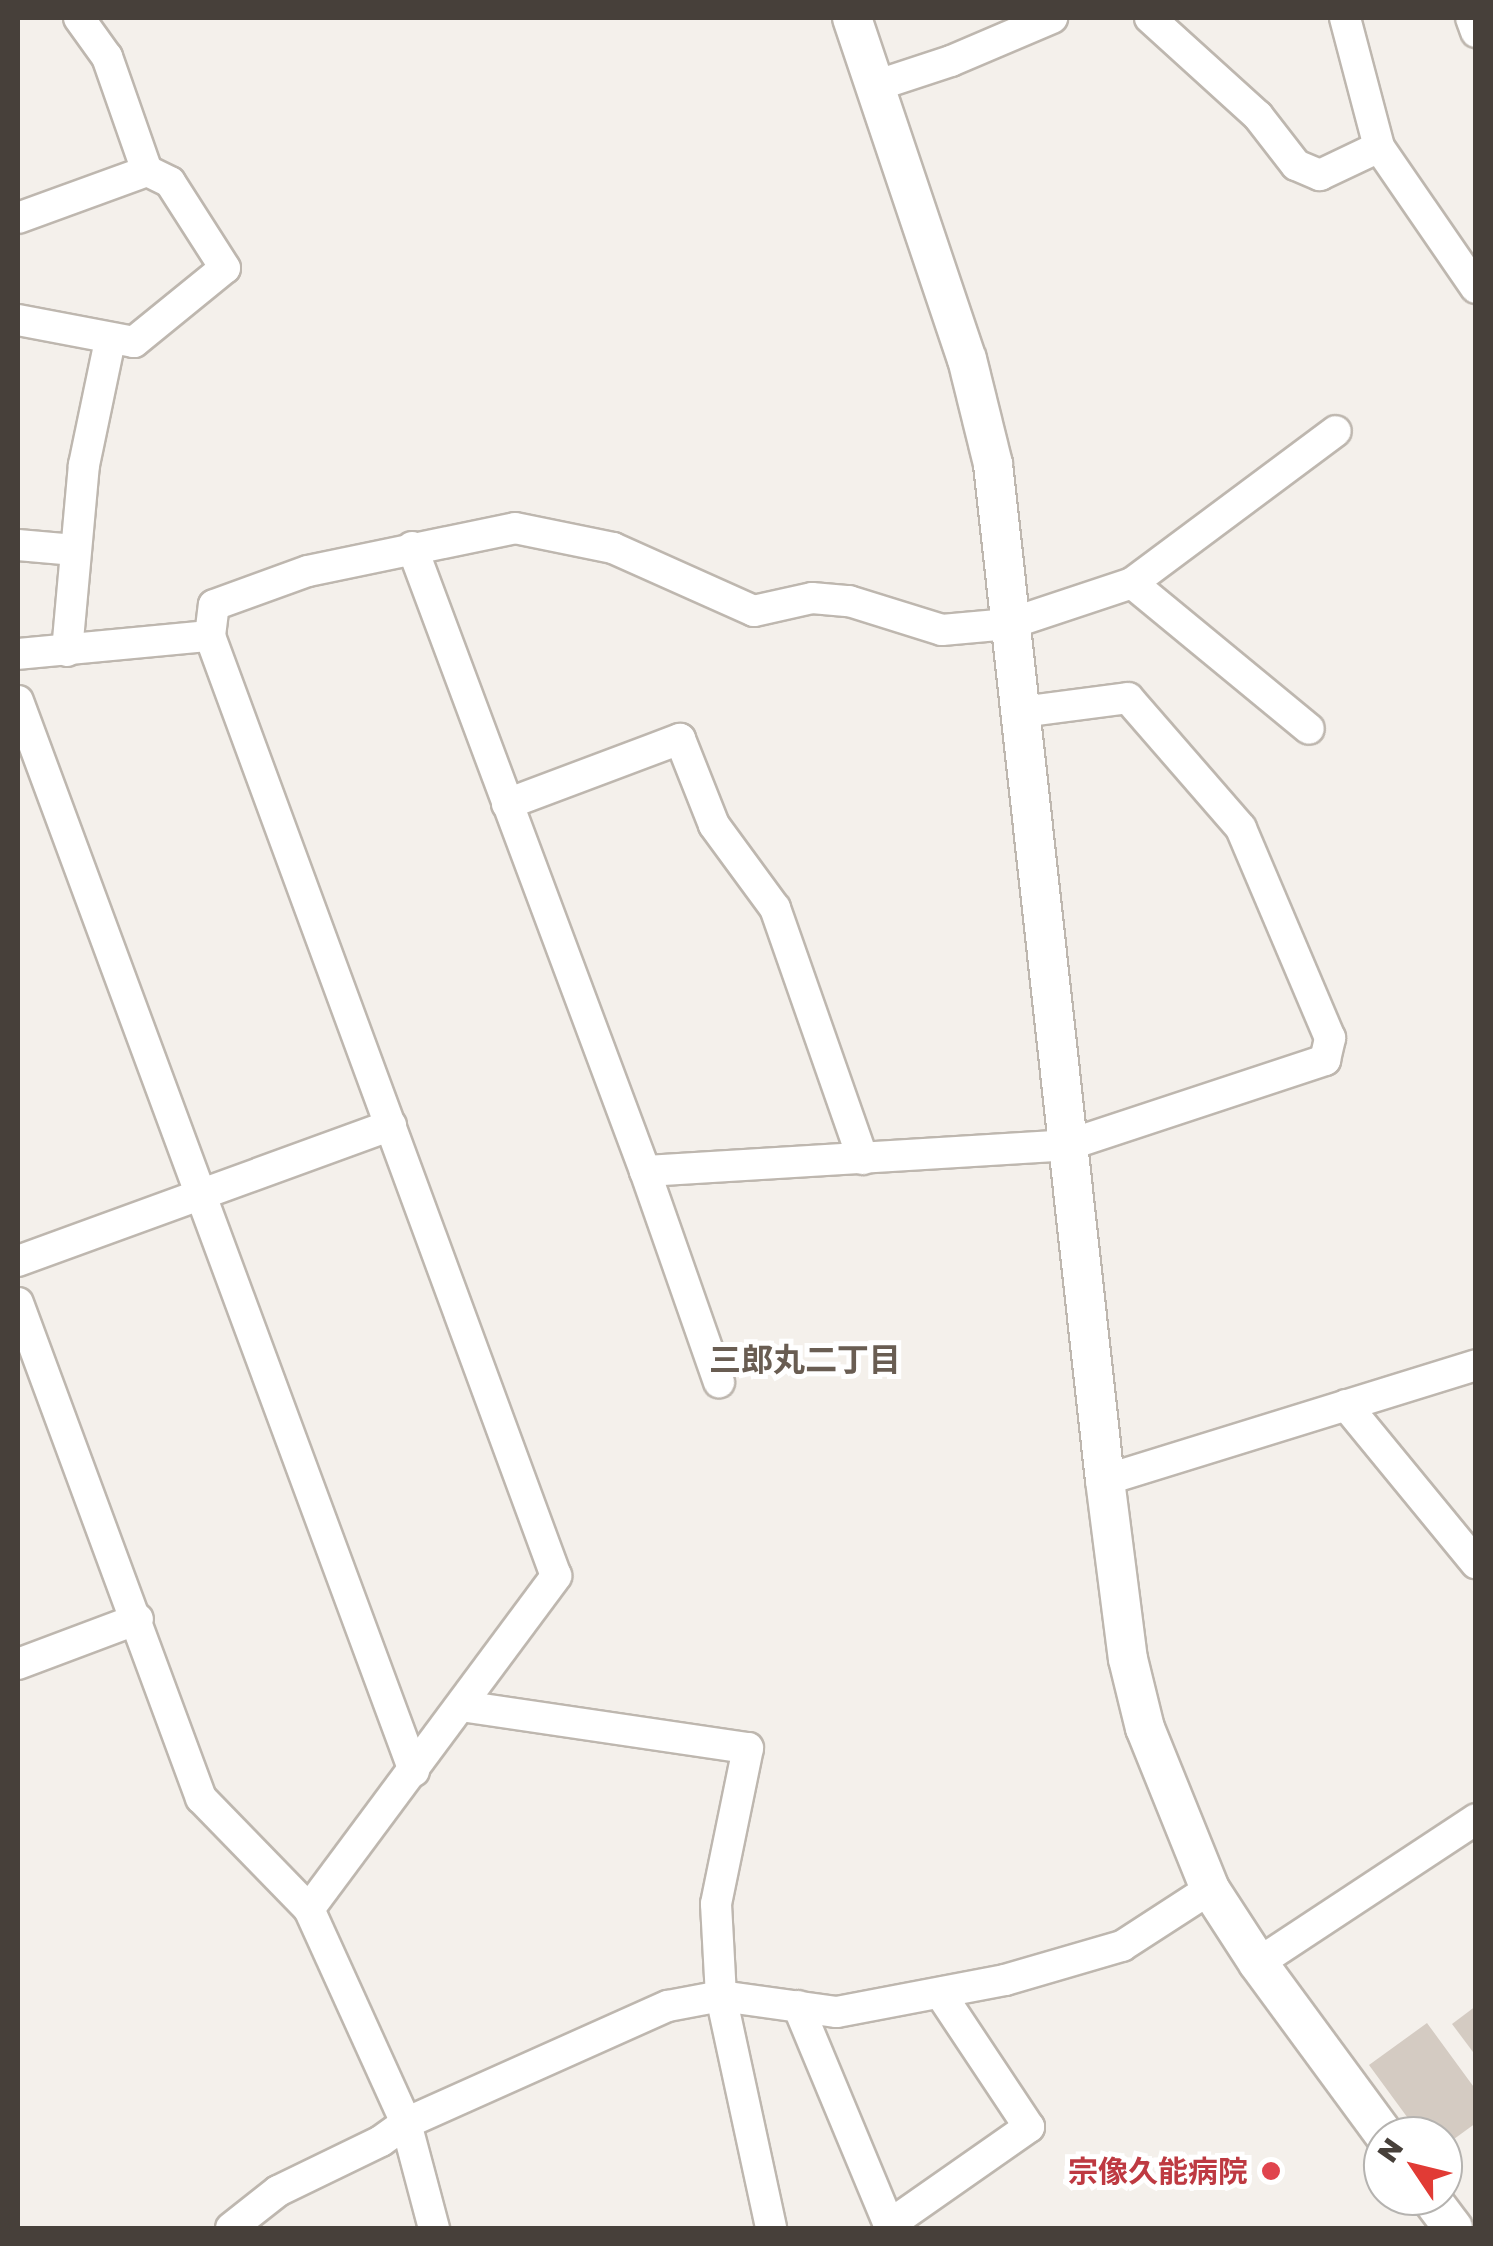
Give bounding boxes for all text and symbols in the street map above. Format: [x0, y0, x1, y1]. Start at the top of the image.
district label: 三郎丸二丁目 [709, 1340, 901, 1378]
north arrow [1363, 2116, 1463, 2216]
text: N [1370, 2131, 1409, 2168]
place label: 宗像久能病院 [1068, 2153, 1248, 2189]
marker: 宗像久能病院 [1258, 2158, 1284, 2184]

